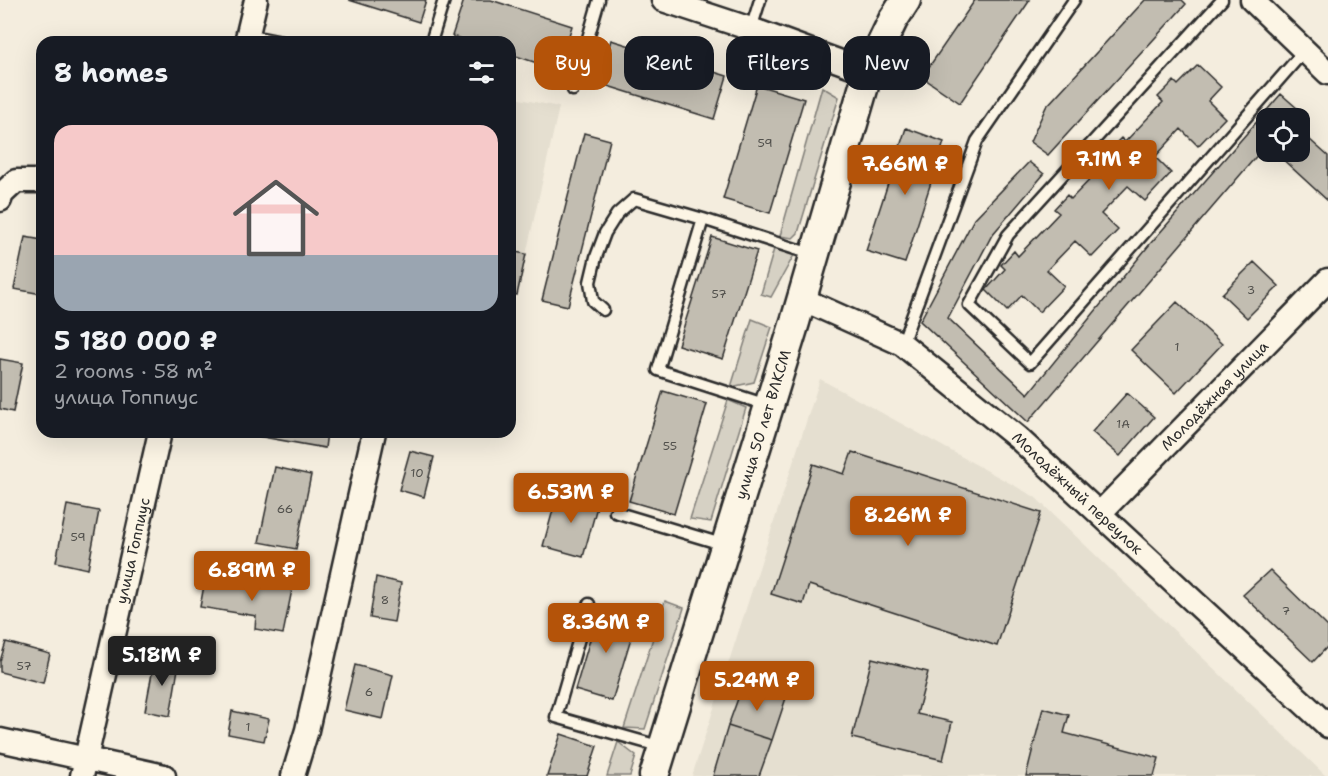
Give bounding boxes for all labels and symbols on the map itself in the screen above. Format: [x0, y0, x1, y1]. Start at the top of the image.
house number: 59 [757, 135, 773, 151]
pin: 7.1M ₽ [1060, 140, 1158, 191]
pin: 7.66M ₽ [850, 145, 960, 196]
house number: 3 [1247, 282, 1255, 298]
house number: 57 [711, 286, 727, 302]
street label: Молодёжная улица [1156, 336, 1273, 455]
house number: 1 [1174, 339, 1180, 355]
street label: улица 50 лет ВЛКСМ [730, 347, 796, 502]
house number: 1А [1116, 416, 1130, 432]
street label: Молодёжный переулок [1008, 427, 1147, 559]
house number: 55 [663, 438, 677, 454]
house number: 10 [410, 465, 424, 481]
pin: 6.53M ₽ [516, 473, 626, 524]
street label: улица Гоппиус [111, 496, 155, 606]
pin: 8.26M ₽ [853, 496, 963, 547]
house number: 66 [277, 501, 293, 517]
house number: 59 [70, 529, 86, 545]
pin: 6.89M ₽ [197, 551, 307, 602]
house number: 8 [381, 592, 389, 608]
pin: 8.36M ₽ [551, 603, 661, 654]
house number: 7 [1282, 603, 1290, 619]
pin: 5.18M ₽ [107, 636, 217, 687]
house number: 57 [16, 658, 32, 674]
pin: 5.24M ₽ [702, 661, 812, 712]
house number: 6 [365, 684, 373, 700]
house number: 1 [245, 719, 251, 735]

